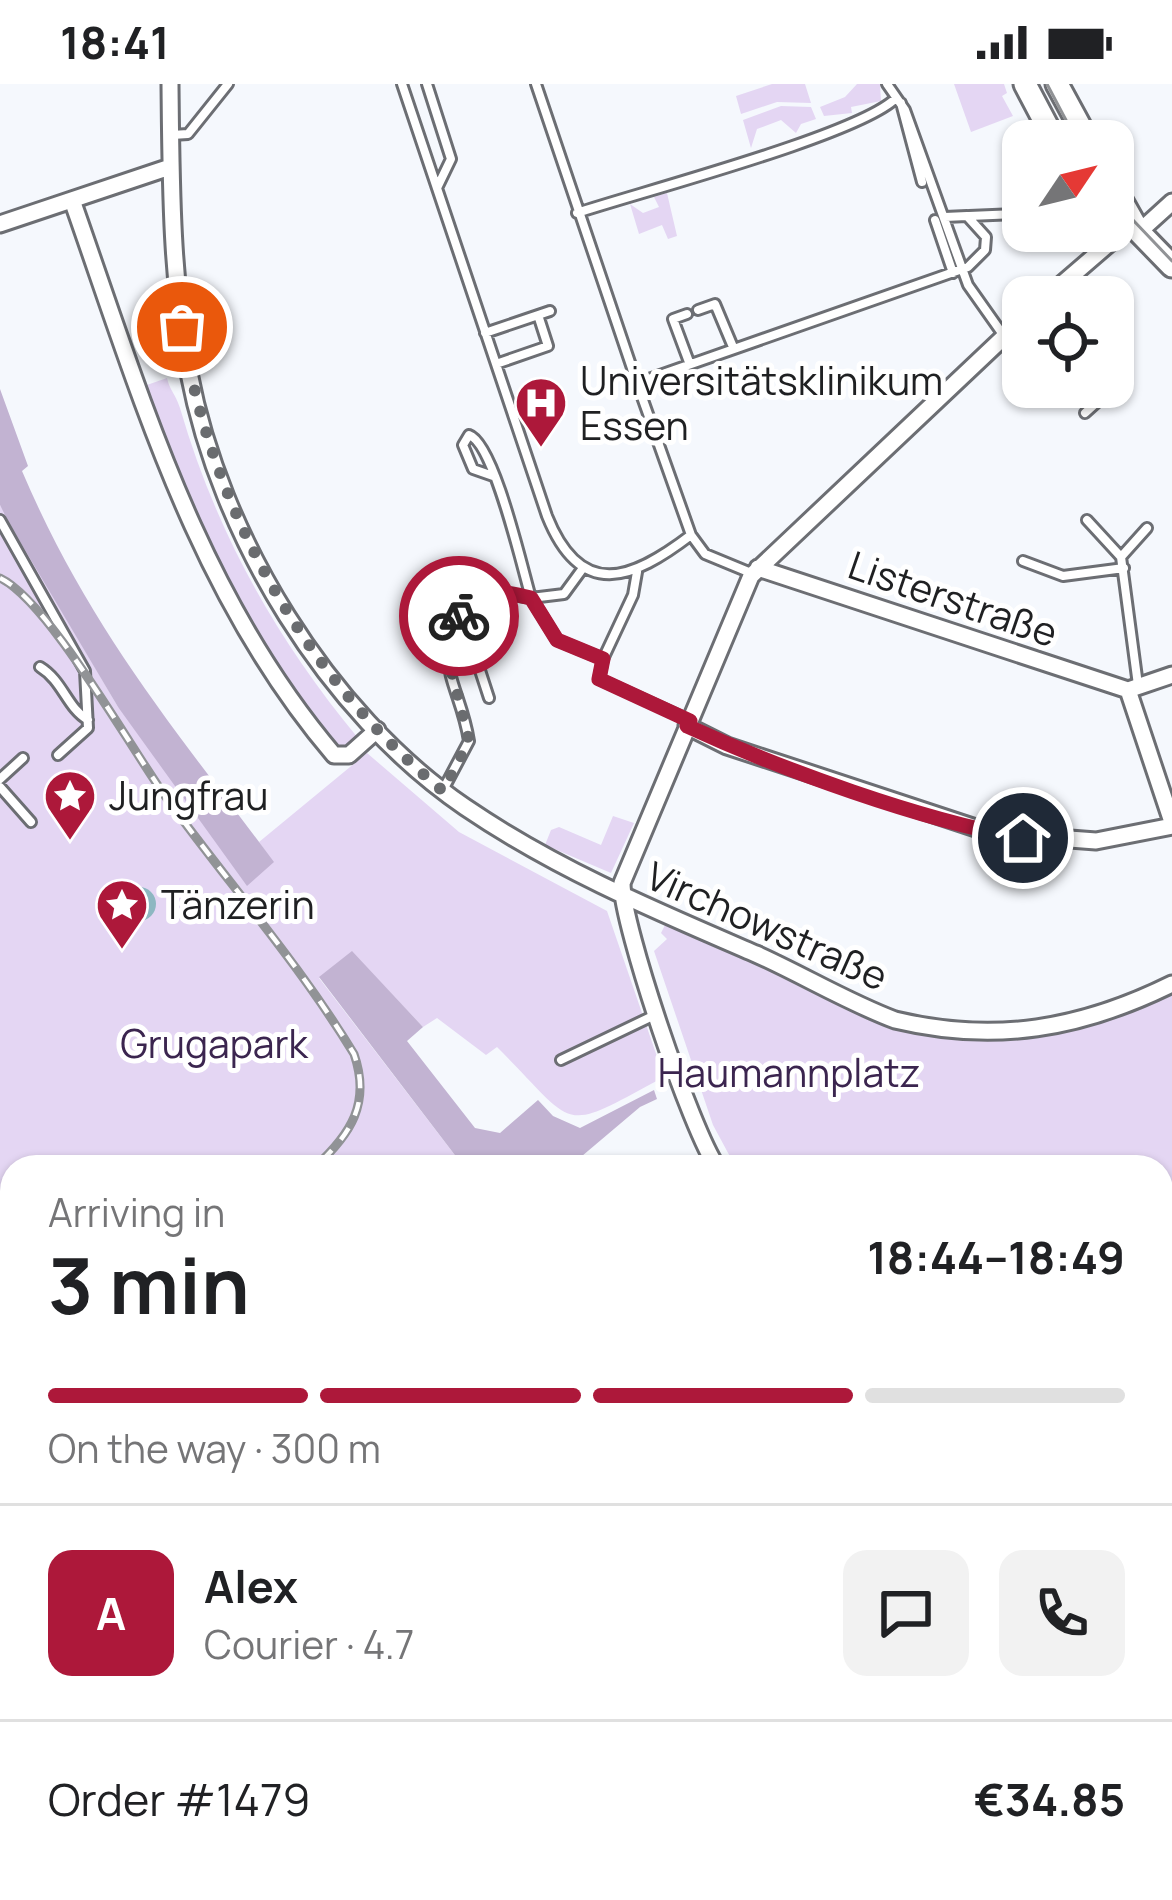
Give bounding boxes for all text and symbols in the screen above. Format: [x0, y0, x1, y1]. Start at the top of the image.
text: 18:41 [60, 11, 170, 73]
north arrow [1002, 120, 1134, 252]
map controls [1002, 120, 1134, 408]
pin [131, 276, 233, 378]
button: locate [1002, 276, 1134, 408]
icon: bag [149, 294, 215, 360]
place label: Universitätsklinikum Essen [580, 353, 943, 452]
hospital icon: Universitätsklinikum Essen [513, 375, 569, 449]
street label: Listerstraße [842, 537, 1065, 659]
courier [399, 556, 519, 676]
icon: bike [426, 583, 492, 649]
place icon: Jungfrau [42, 768, 98, 842]
place label: Jungfrau [109, 768, 268, 822]
pin [972, 787, 1074, 889]
icon: home [990, 805, 1056, 871]
street label: Virchowstraße [638, 848, 897, 1002]
place icon: Tänzerin [94, 877, 150, 951]
place label: Tänzerin [161, 877, 315, 931]
park label: Grugapark [120, 1016, 309, 1070]
park label: Haumannplatz [658, 1045, 920, 1099]
text: Arriving in [48, 1185, 225, 1239]
text: 18:44–18:49 [867, 1226, 1125, 1288]
text: 3 min [48, 1231, 250, 1337]
text: On the way · 300 m [48, 1421, 381, 1475]
button: chat [843, 1550, 969, 1676]
button: phone [999, 1550, 1125, 1676]
text: Alex [204, 1555, 298, 1617]
text: A [96, 1582, 126, 1644]
text: Courier · 4.7 [204, 1617, 414, 1671]
text: Order #1479 [48, 1768, 311, 1830]
text: €34.85 [974, 1768, 1125, 1830]

